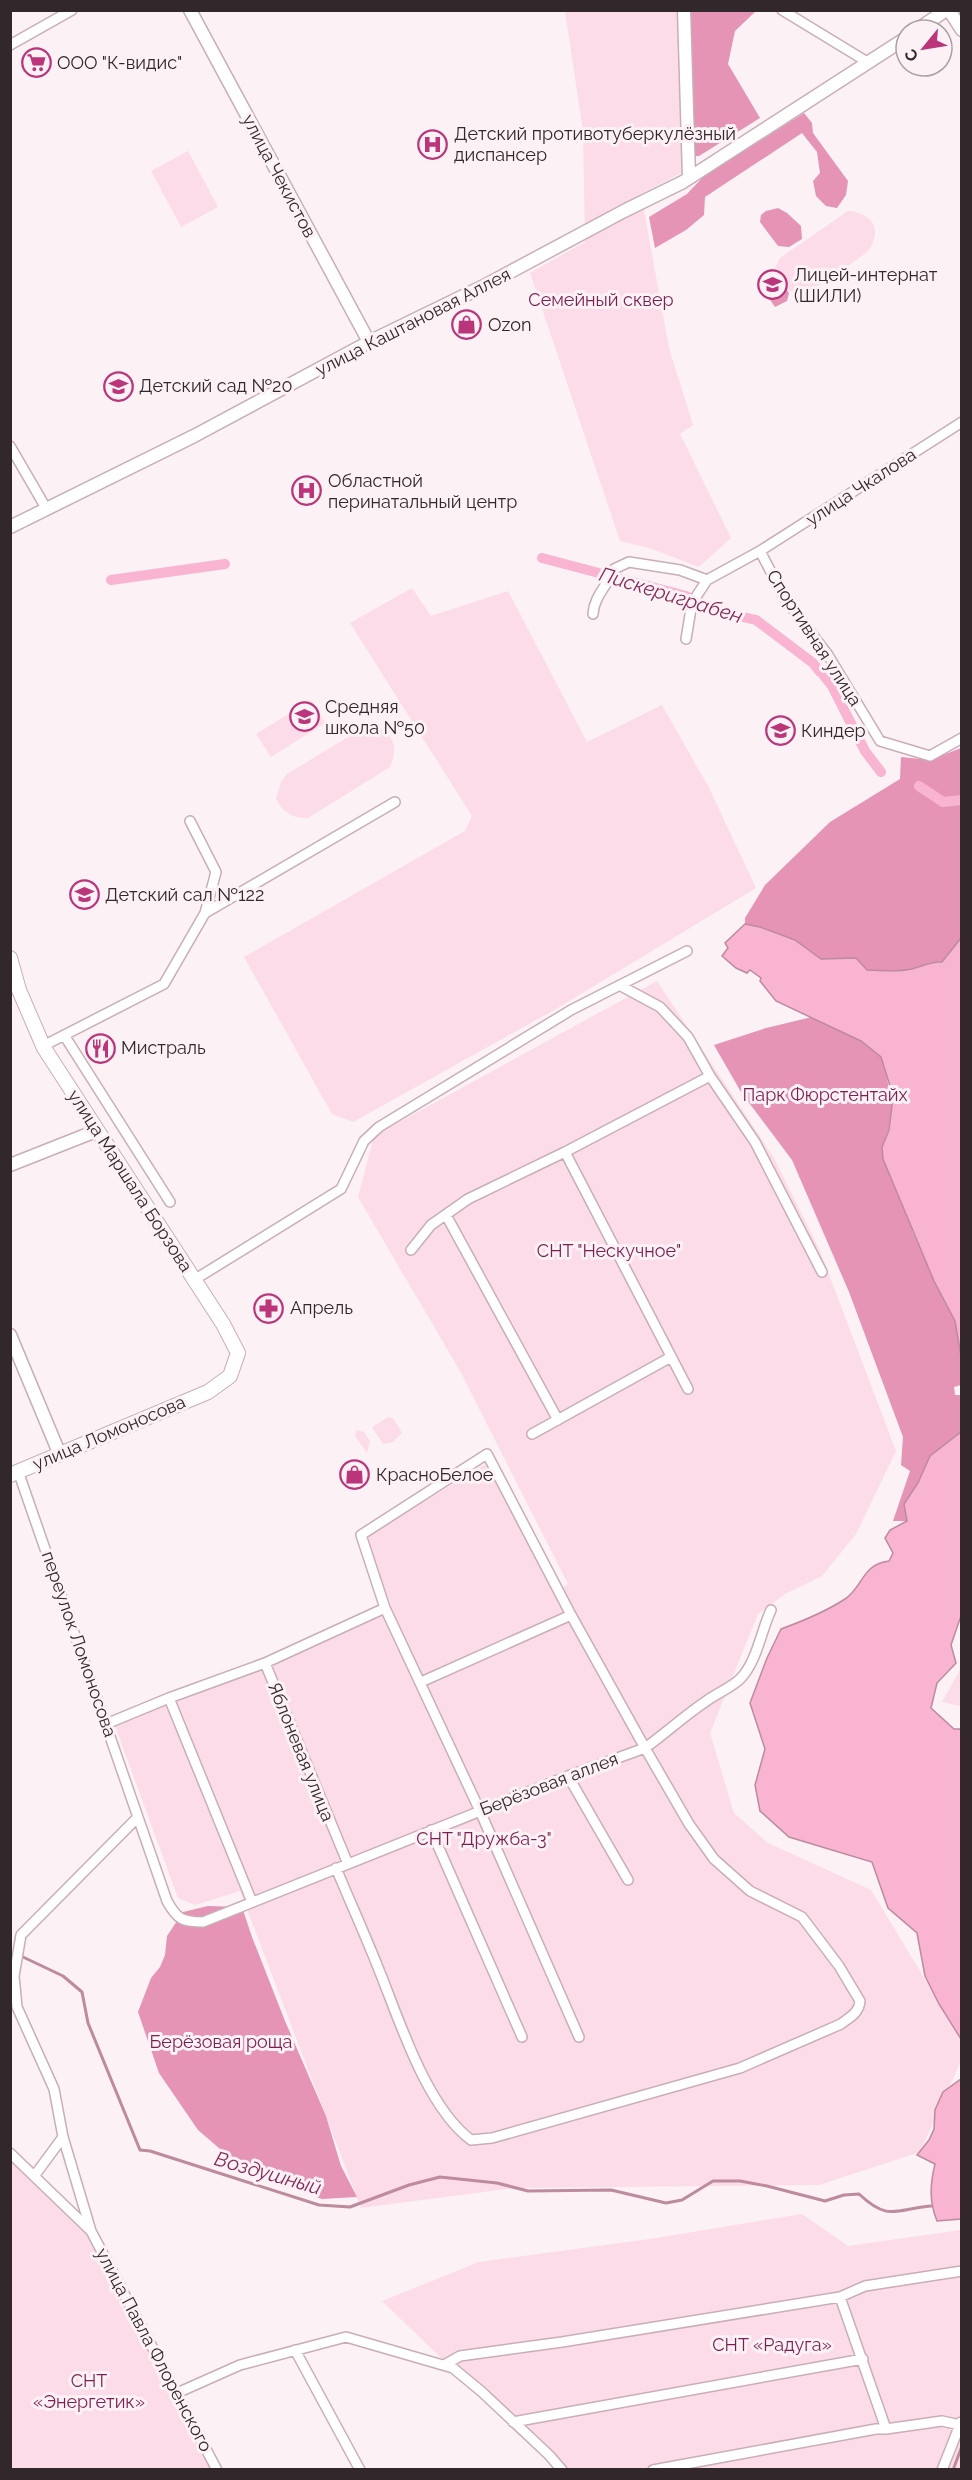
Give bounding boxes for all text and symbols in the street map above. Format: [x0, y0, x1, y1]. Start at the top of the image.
north arrow [894, 18, 954, 78]
text: С [900, 46, 922, 65]
supermarket icon: ООО "К-видис" [20, 47, 52, 79]
place label: ООО "К-видис" [57, 52, 182, 73]
street label: улица Чекистов [238, 111, 321, 241]
place label: Детский противотуберкулёзный диспансер [454, 123, 736, 165]
hospital icon: Детский противотуберкулёзный диспансер [417, 128, 449, 160]
street label: улица Каштановая Аллея [312, 263, 514, 380]
place label: Лицей-интернат (ШИЛИ) [794, 264, 938, 306]
school or university icon: Лицей-интернат (ШИЛИ) [757, 269, 789, 301]
park label: Семейный сквер [528, 289, 674, 310]
shop icon: Ozon [451, 309, 483, 341]
place label: Ozon [488, 314, 531, 335]
school or university icon: Детский сад №20 [102, 370, 134, 402]
place label: Детский сад №20 [139, 375, 293, 396]
street label: улица Чкалова [802, 443, 920, 530]
place label: Областной перинатальный центр [328, 470, 517, 512]
hospital icon: Областной перинатальный центр [291, 475, 323, 507]
water label: Пискериграбен [597, 562, 746, 628]
street label: Спортивная улица [763, 566, 866, 710]
place label: Средняя школа №50 [325, 696, 425, 738]
school or university icon: Средняя школа №50 [288, 701, 320, 733]
school or university icon: Киндер [764, 715, 796, 747]
place label: Киндер [801, 720, 866, 741]
school or university icon: Детский сал №122 [68, 879, 100, 911]
place label: Детский сал №122 [105, 884, 264, 905]
restaurant icon: Мистраль [84, 1032, 116, 1064]
place label: Мистраль [121, 1037, 206, 1058]
park label: Парк Фюрстентайх [743, 1084, 908, 1105]
street label: улица Маршала Борзова [64, 1086, 197, 1276]
park label: СНТ "Нескучное" [537, 1240, 681, 1261]
pharmacy icon: Апрель [253, 1292, 285, 1324]
place label: Апрель [290, 1297, 353, 1318]
street label: улица Ломоносова [29, 1391, 188, 1474]
shop icon: КрасноБелое [339, 1459, 371, 1491]
place label: КрасноБелое [376, 1464, 494, 1485]
street label: переулок Ломоносова [38, 1548, 121, 1740]
street label: Яблоневая улица [264, 1679, 339, 1824]
street label: Берёзовая аллея [477, 1747, 621, 1820]
park label: СНТ "Дружба-3" [416, 1828, 552, 1849]
park label: Берёзовая роща [150, 2031, 292, 2052]
water label: Воздушный [212, 2146, 324, 2200]
street label: улица Павла Флоренского [92, 2244, 217, 2455]
park label: СНТ «Радуга» [712, 2334, 832, 2355]
park label: СНТ «Энергетик» [33, 2370, 145, 2412]

